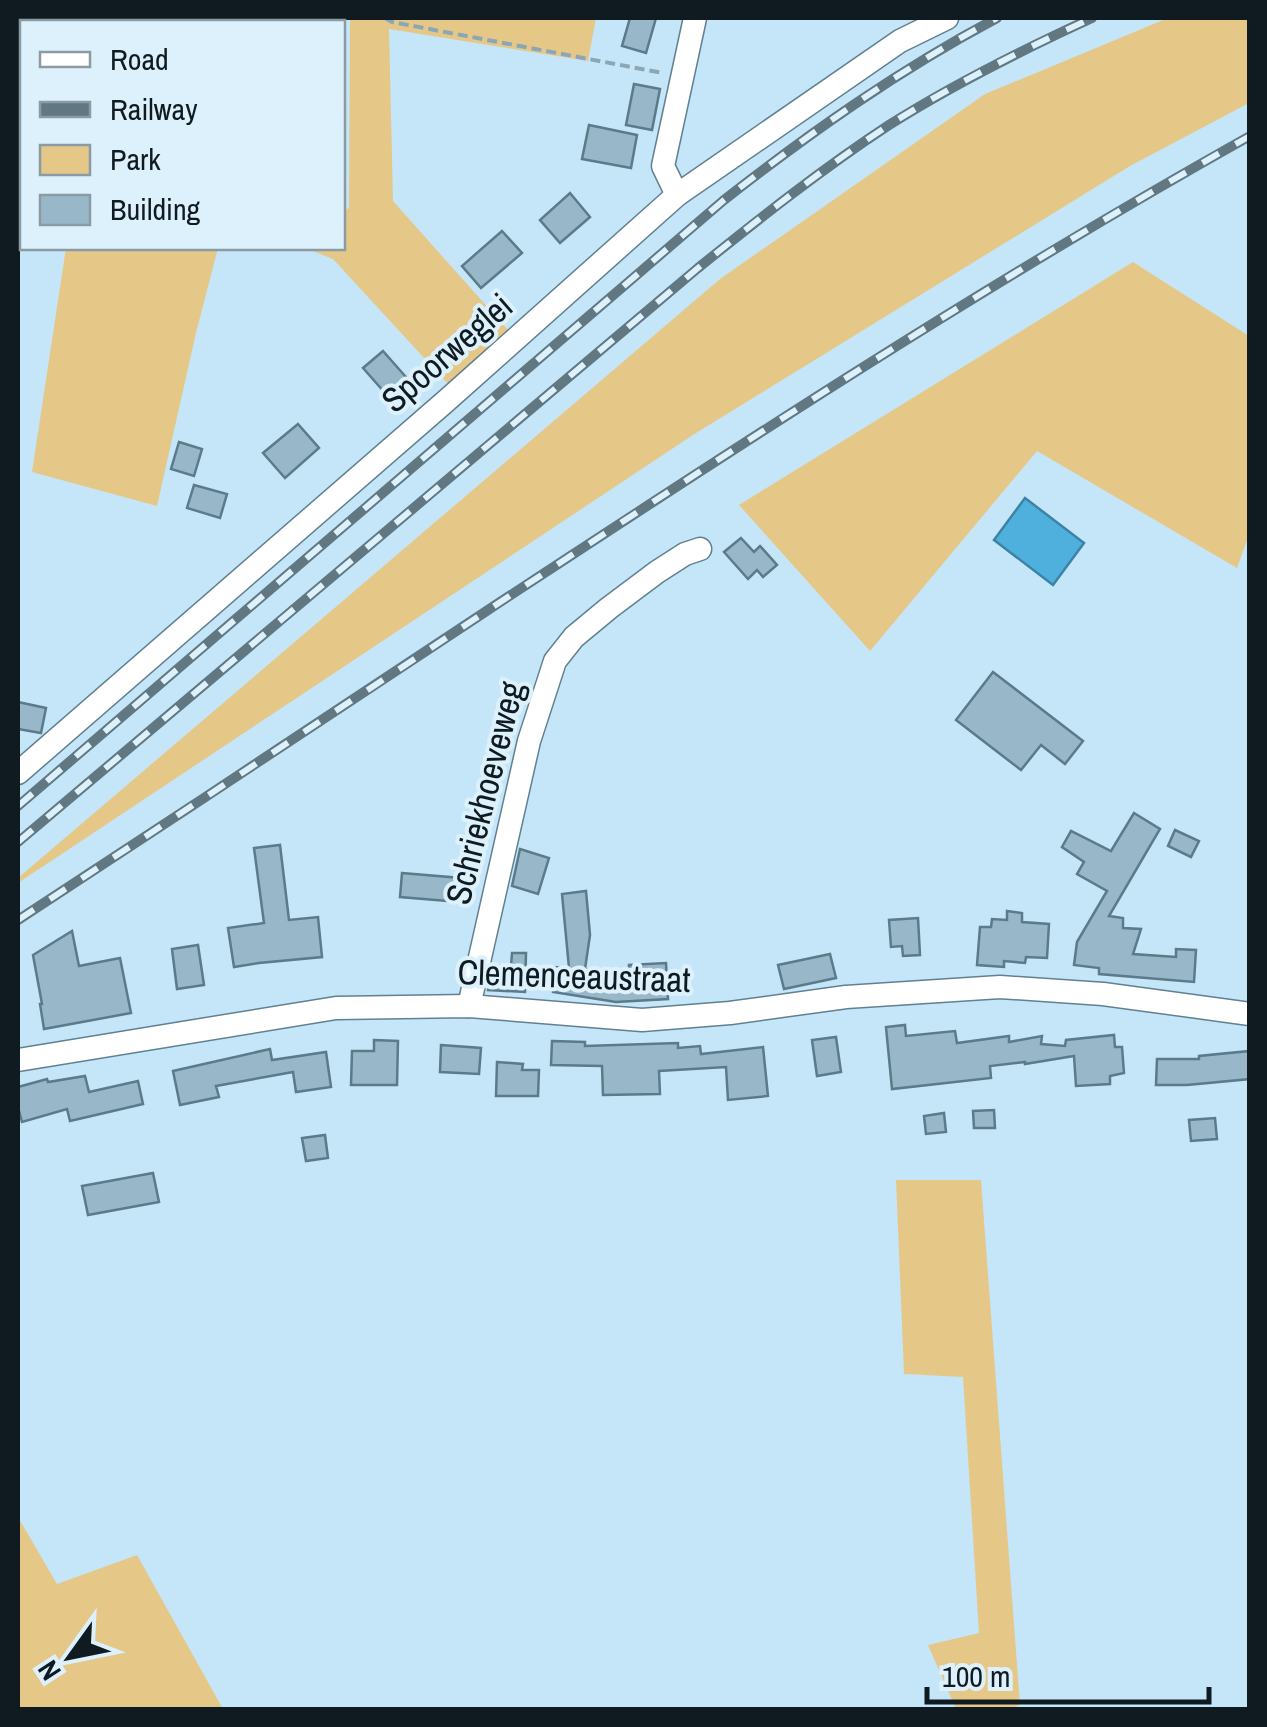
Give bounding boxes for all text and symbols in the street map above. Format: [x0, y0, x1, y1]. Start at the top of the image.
legend [20, 20, 345, 250]
text: Road [110, 39, 169, 79]
text: Railway [110, 89, 198, 129]
text: Park [110, 139, 161, 179]
text: Building [110, 189, 201, 229]
street label: Spoorweglei [371, 283, 522, 423]
street label: Schriekhoeveweg [434, 676, 535, 909]
street label: Clemenceaustraat [457, 948, 691, 1003]
north arrow [20, 1607, 120, 1707]
scale bar [927, 1642, 1210, 1704]
text: N [29, 1653, 69, 1688]
text: 100 m [942, 1656, 1010, 1696]

